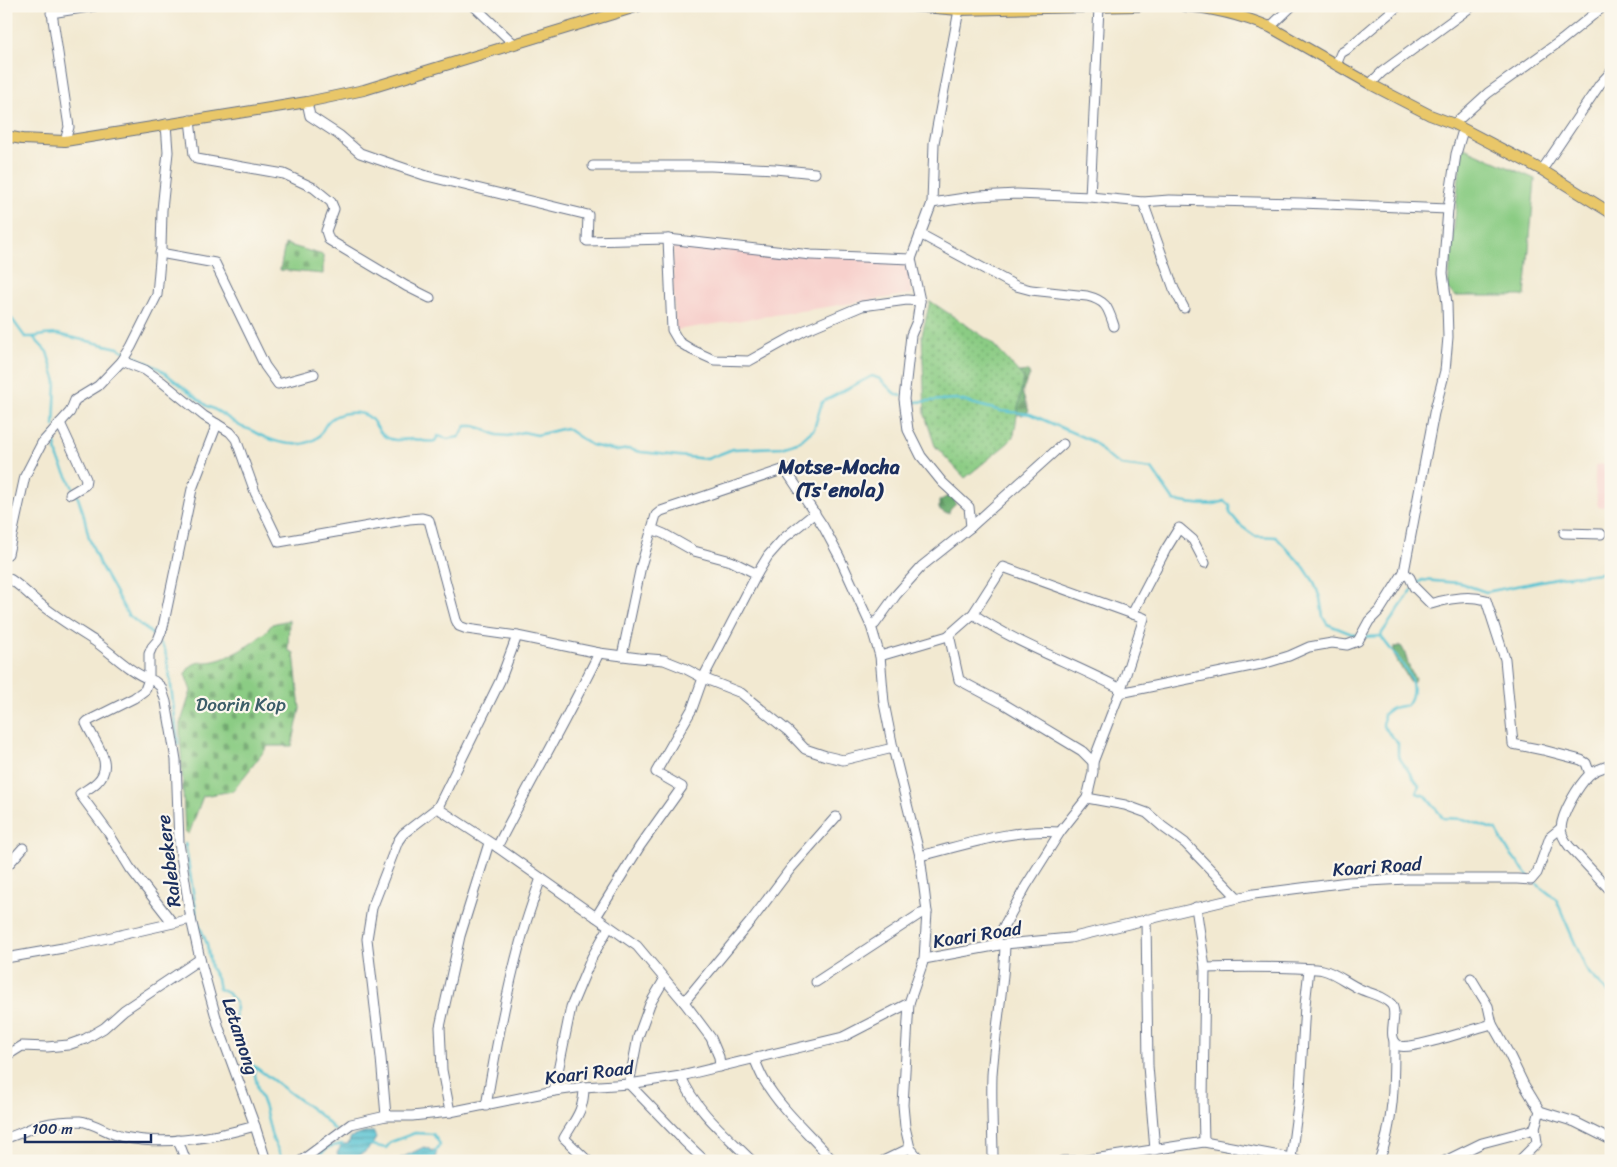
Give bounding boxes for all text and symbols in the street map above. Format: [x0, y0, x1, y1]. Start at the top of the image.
district label: Motse-Mocha (Ts'enola) [777, 450, 900, 508]
park label: Doorin Kop [196, 688, 286, 721]
street label: Ralebekere [146, 813, 191, 909]
street label: Koari Road [1331, 847, 1424, 886]
street label: Koari Road [930, 911, 1025, 958]
street label: Letamong [212, 993, 269, 1080]
street label: Koari Road [543, 1051, 636, 1094]
scale bar [25, 1112, 151, 1144]
text: 100 m [32, 1116, 73, 1142]

